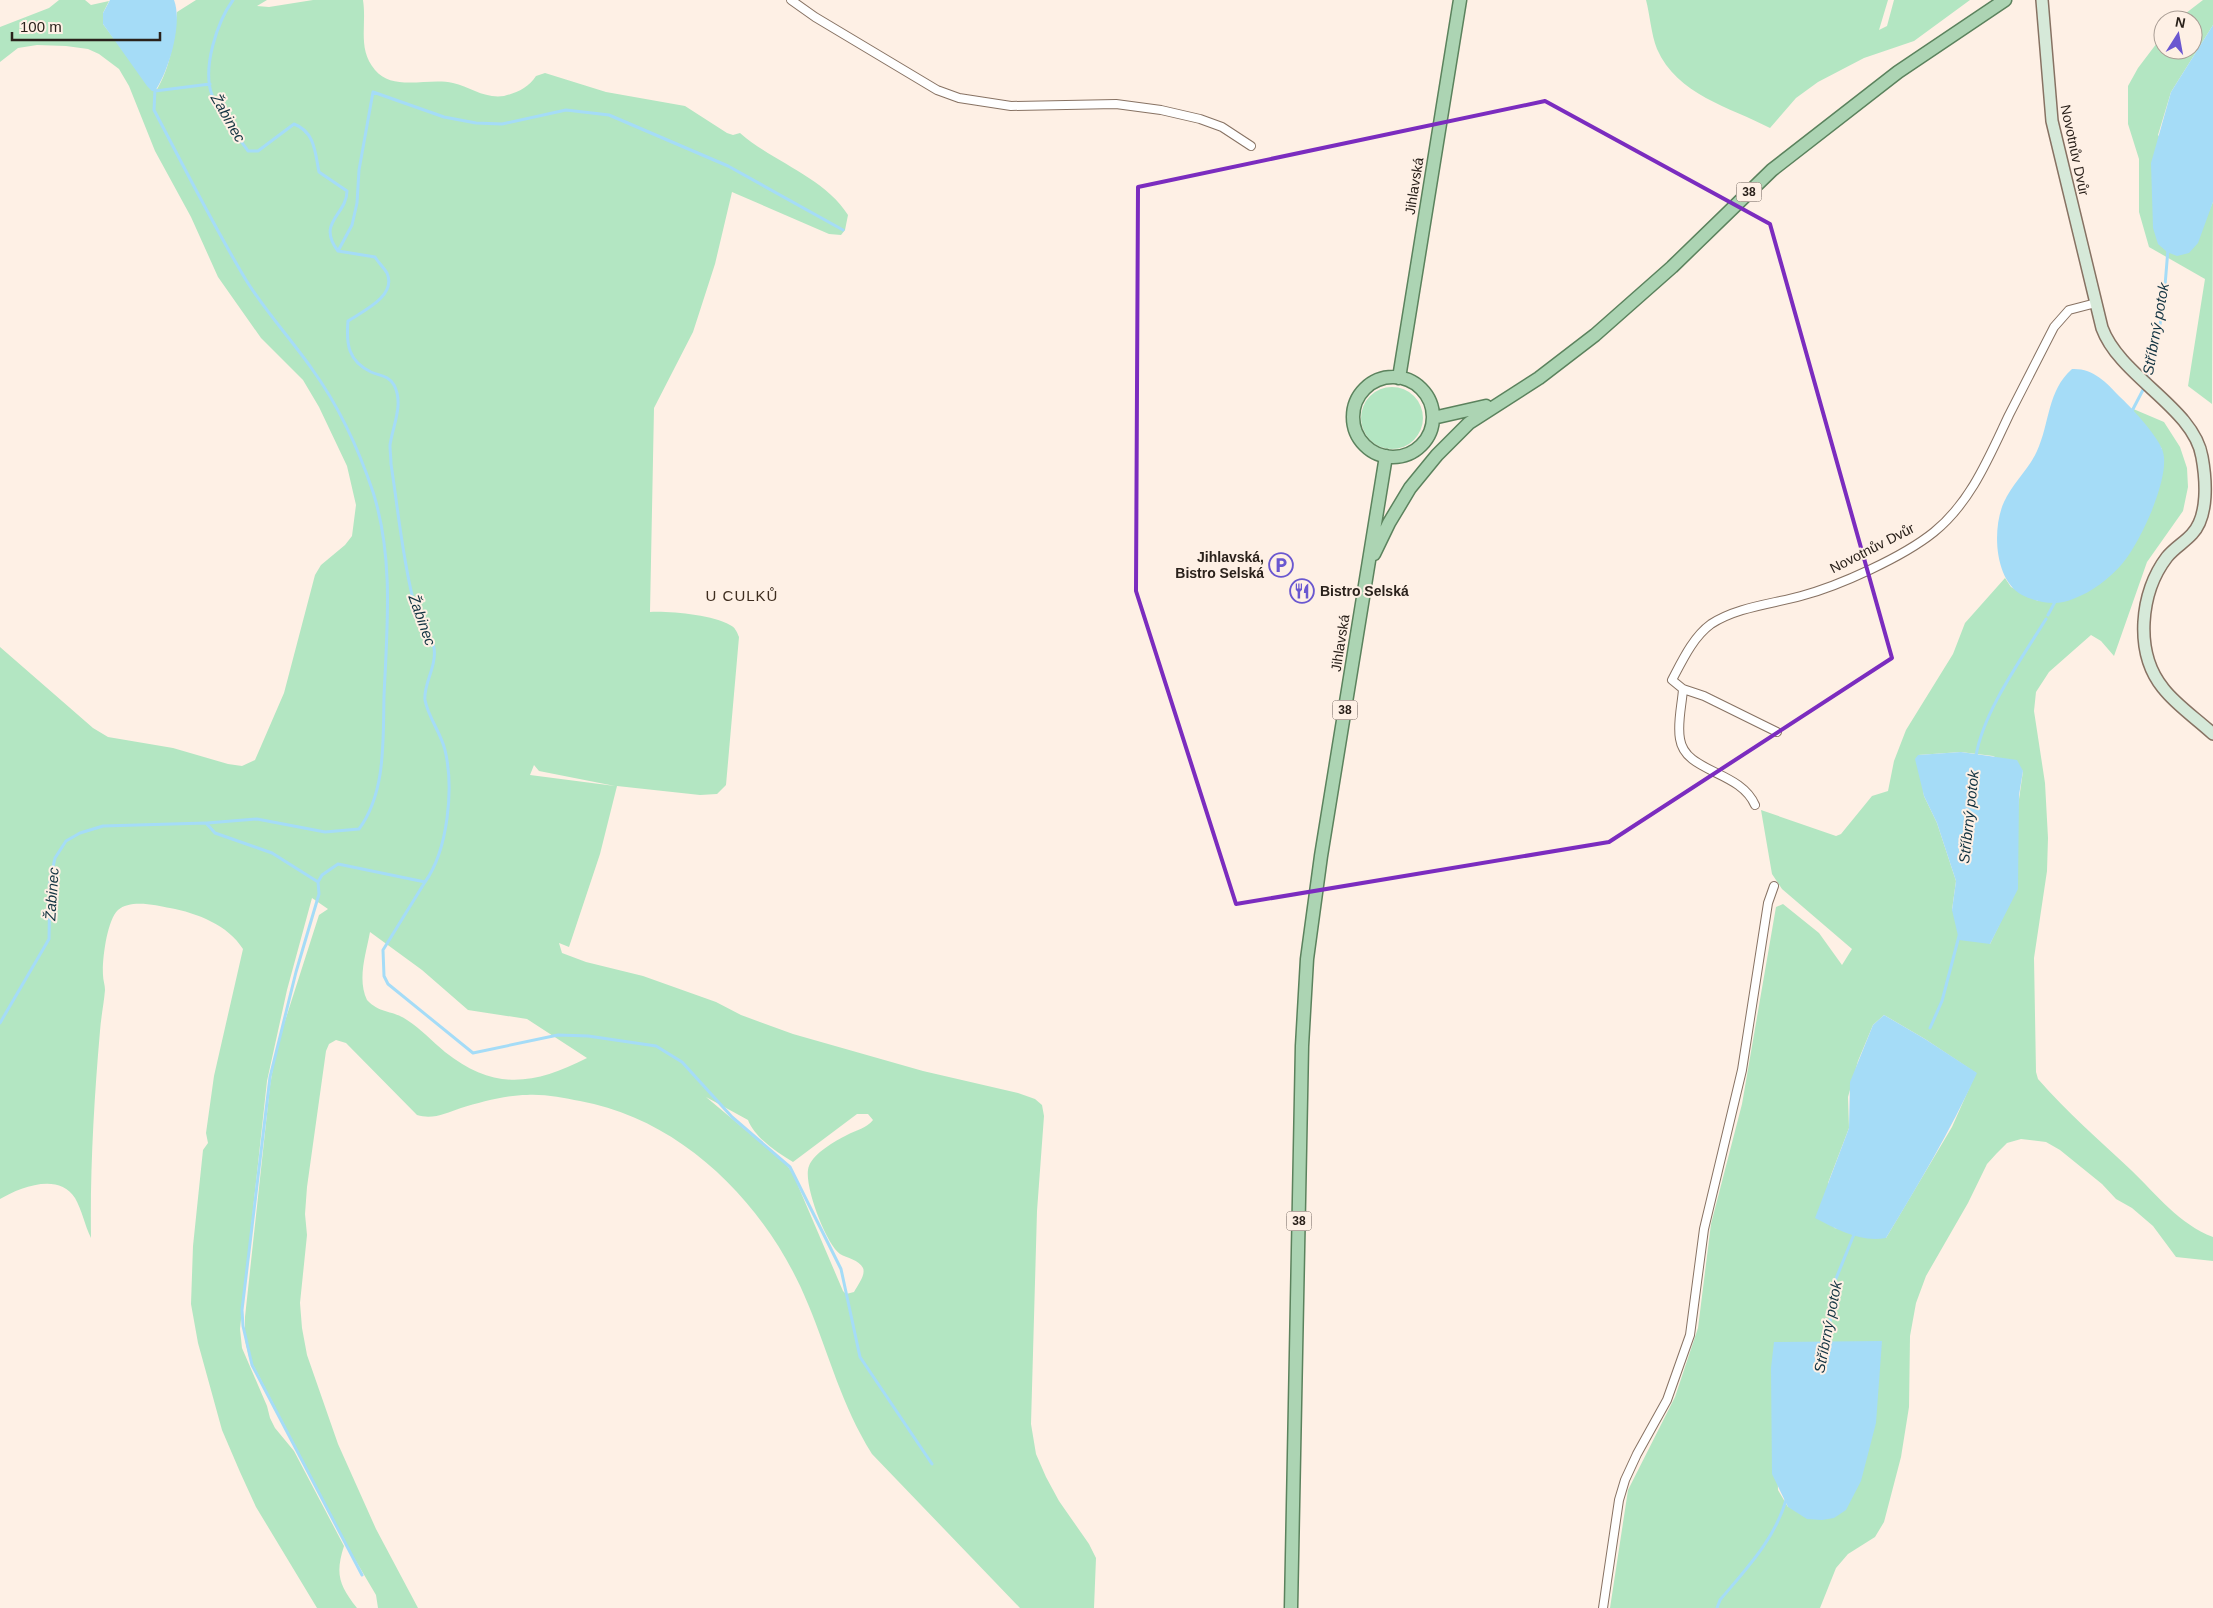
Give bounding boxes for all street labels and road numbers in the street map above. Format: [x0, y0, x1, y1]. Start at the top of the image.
street label: Novotnův Dvůr [2058, 103, 2093, 197]
street label: Jihlavská [1402, 156, 1426, 216]
road number: 38 [1736, 182, 1762, 202]
street label: Novotnův Dvůr [1827, 520, 1917, 576]
street label: Jihlavská [1328, 613, 1352, 673]
road number: 38 [1332, 700, 1358, 720]
road number: 38 [1286, 1212, 1312, 1230]

